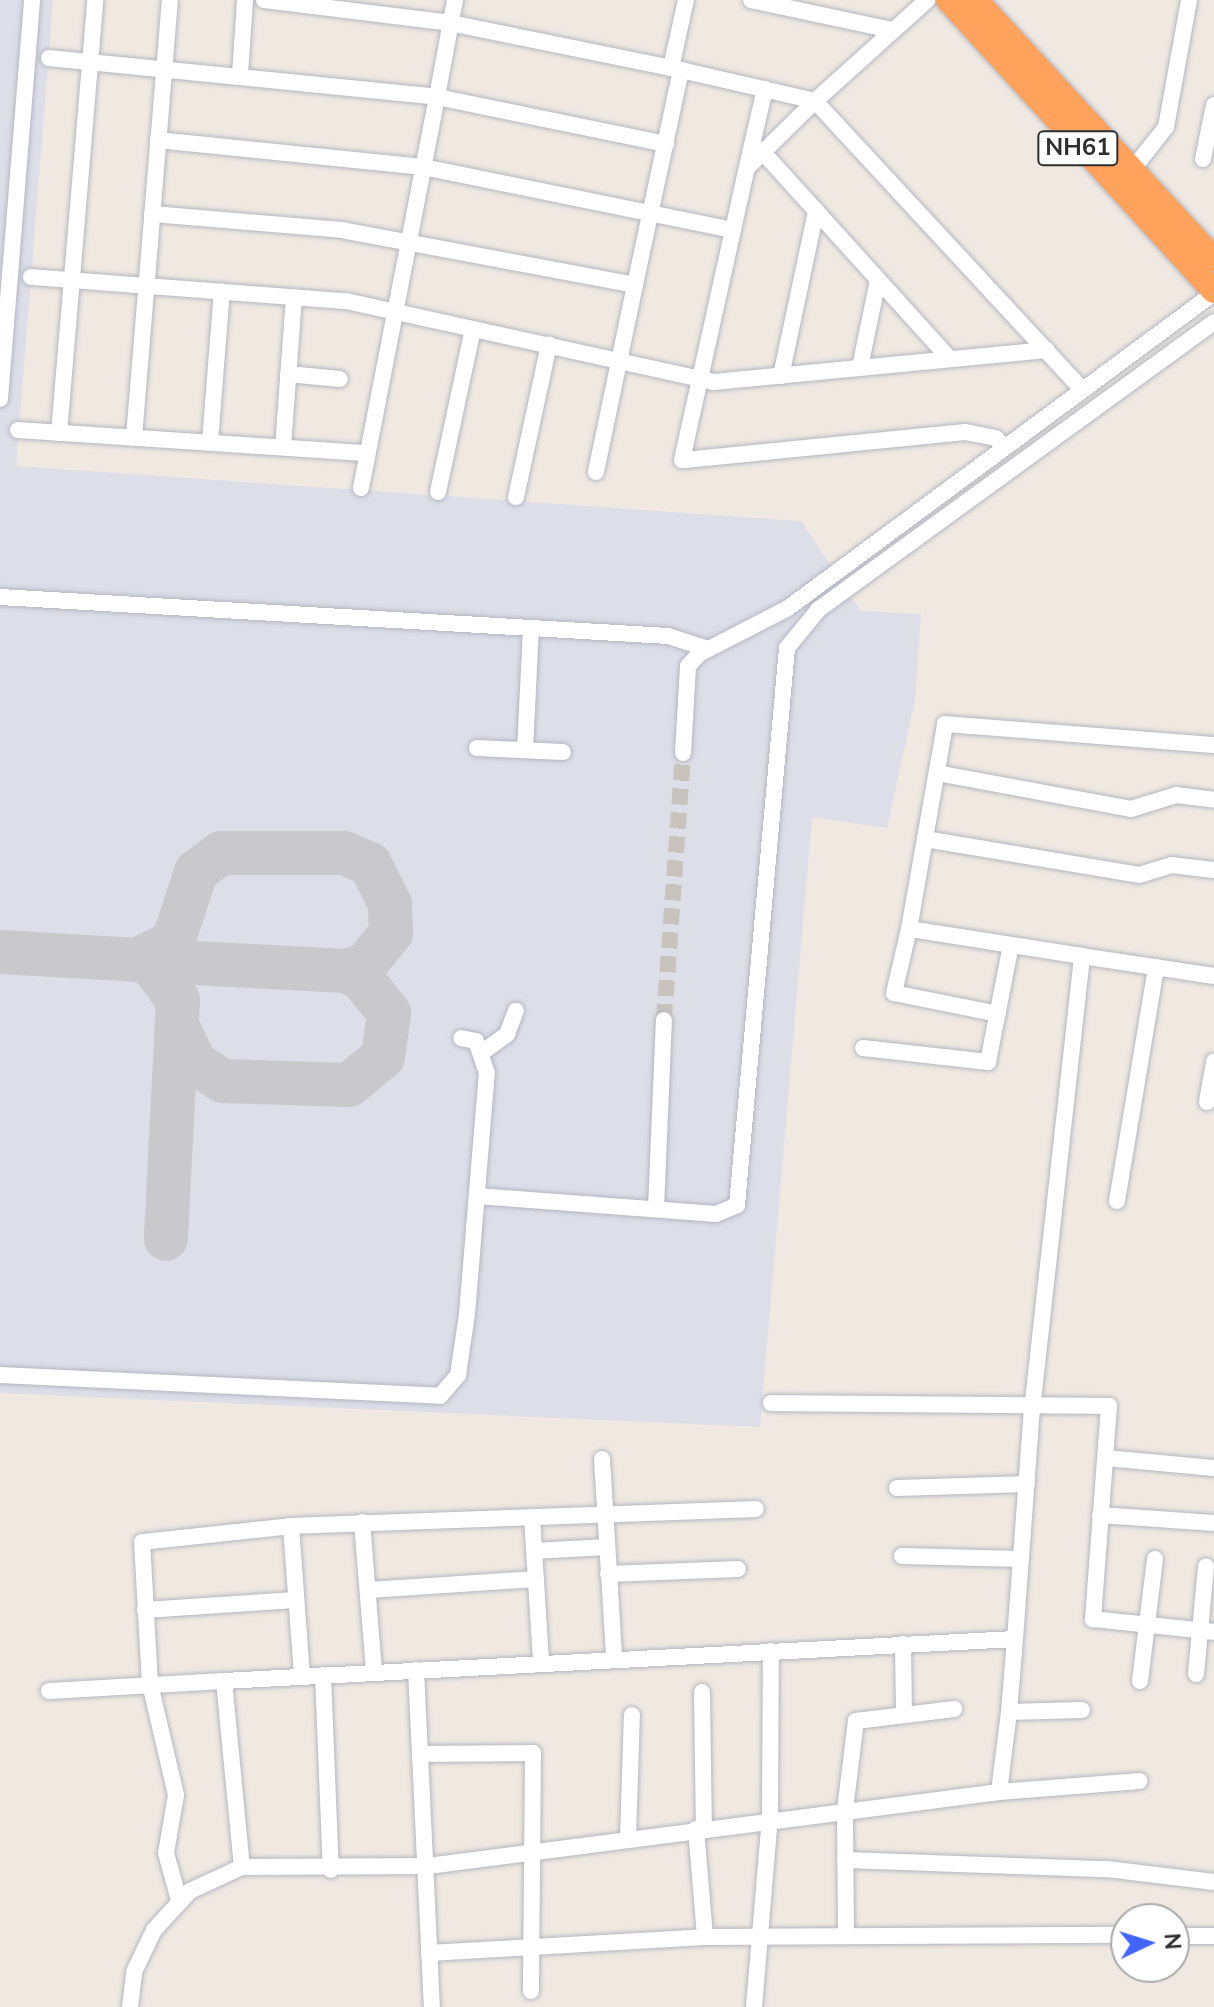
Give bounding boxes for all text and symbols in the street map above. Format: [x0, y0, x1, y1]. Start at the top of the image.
road number: NH61 [1036, 128, 1120, 168]
north arrow [1110, 1903, 1190, 1983]
text: N [1156, 1932, 1187, 1951]

